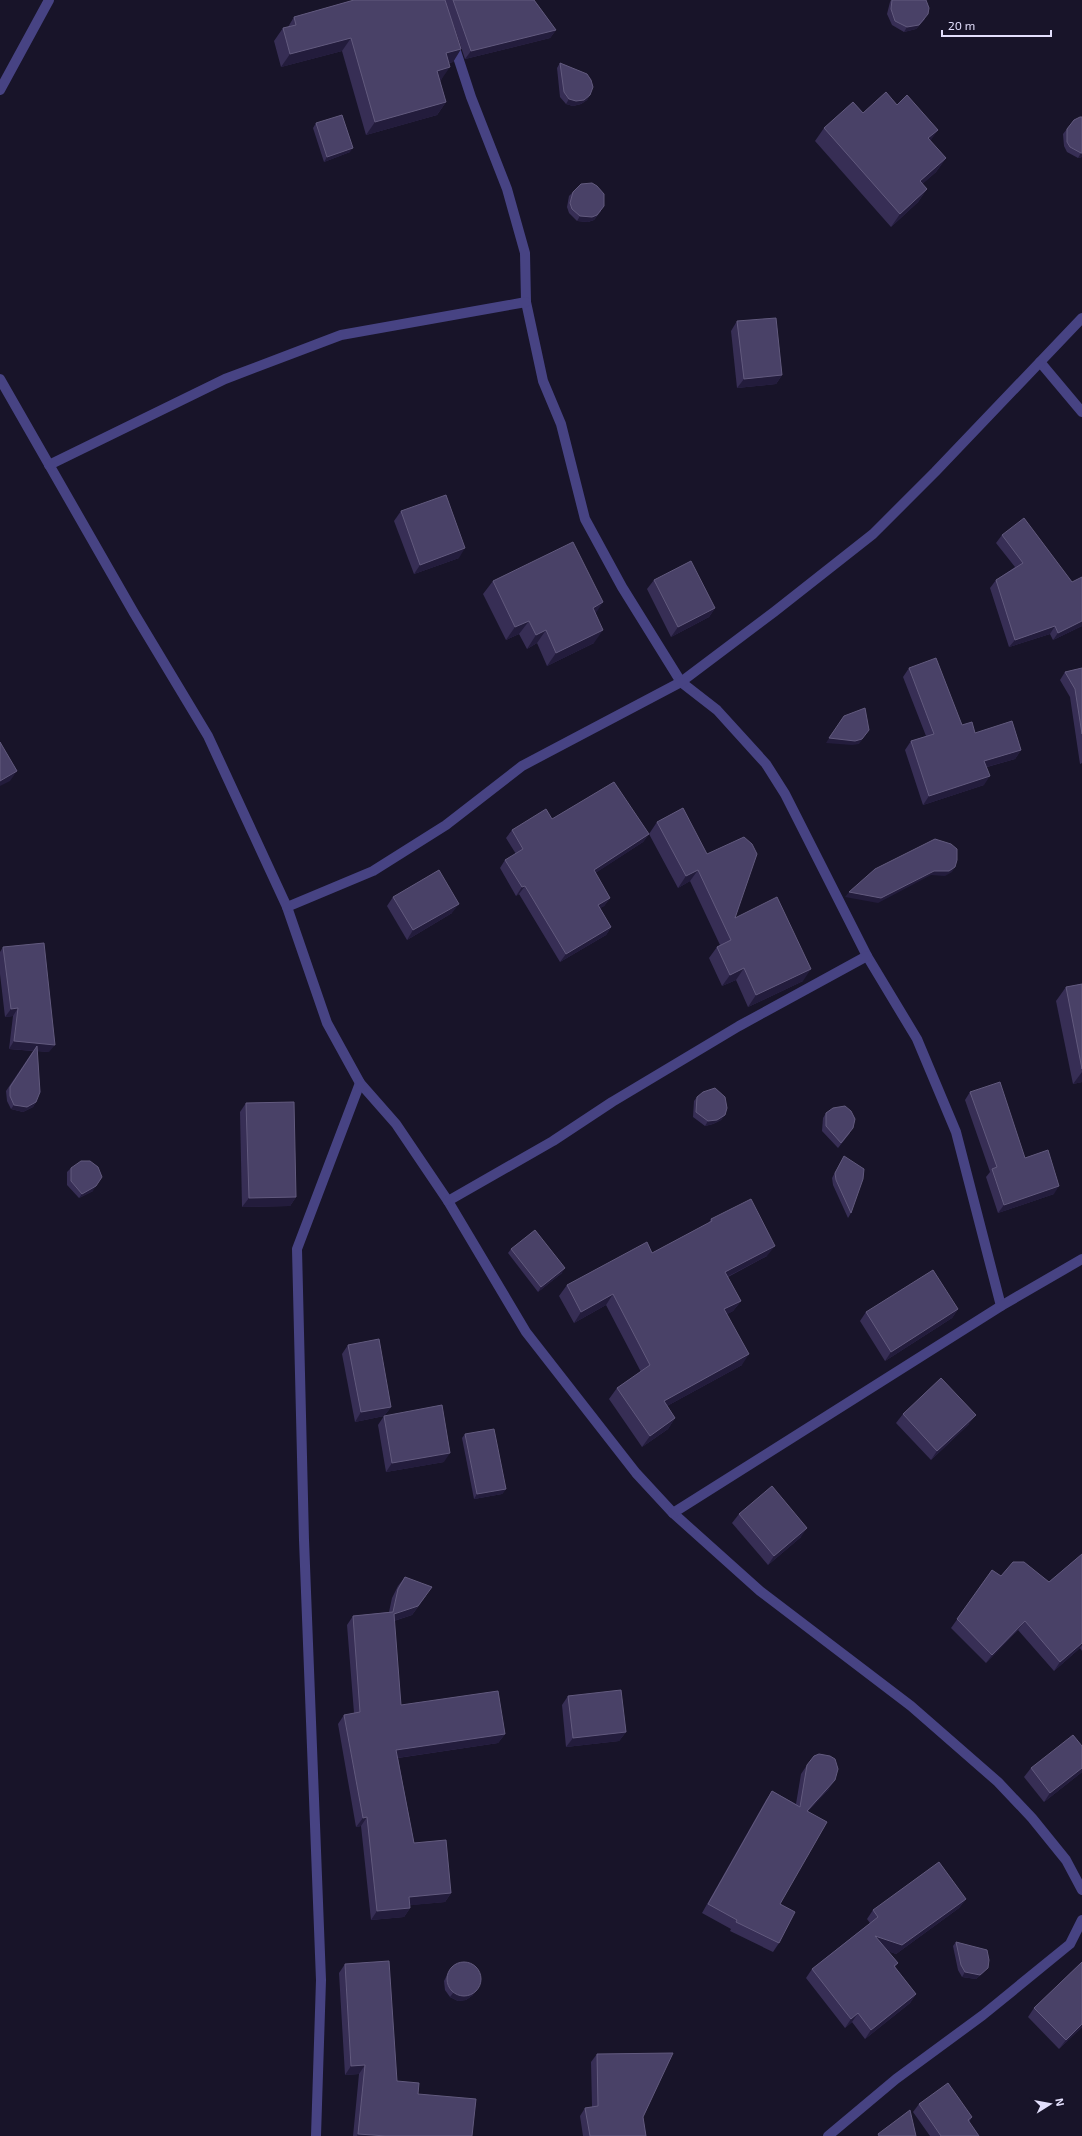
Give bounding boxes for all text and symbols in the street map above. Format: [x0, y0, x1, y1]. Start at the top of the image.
scale bar [942, 12, 1051, 38]
text: 20 m [948, 18, 975, 32]
north arrow [1030, 2084, 1070, 2124]
text: N [1053, 2097, 1067, 2107]

